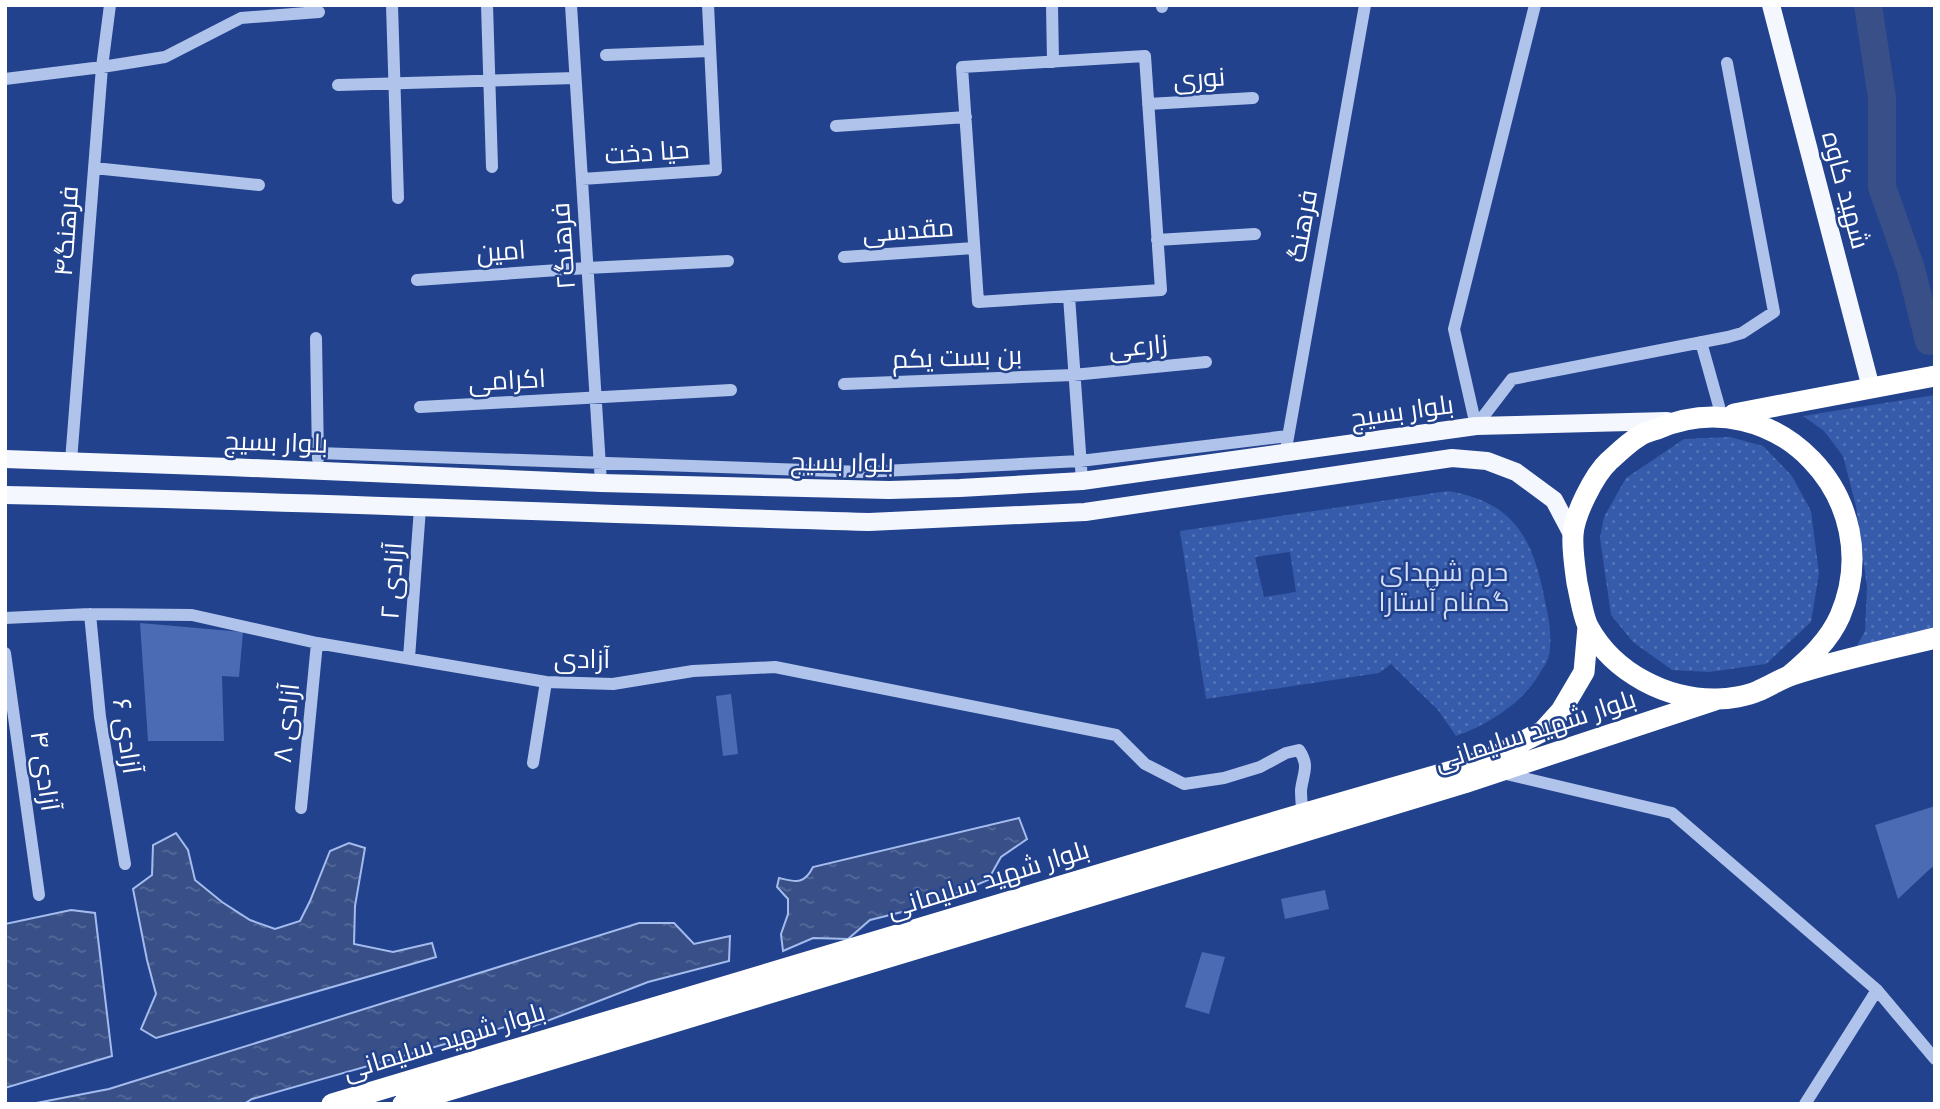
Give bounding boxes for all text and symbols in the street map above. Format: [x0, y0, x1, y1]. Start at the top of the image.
street label: نوری [1172, 59, 1226, 96]
street label: شهید کاوه [1815, 128, 1878, 252]
street label: حیا دخت [604, 132, 690, 171]
street label: فرهنگ۴ [46, 185, 85, 277]
street label: فرهنگ [1279, 187, 1324, 265]
street label: فرهنگ۲ [543, 202, 582, 291]
street label: مقدسی [861, 210, 955, 249]
street label: امین [475, 232, 527, 269]
street label: زارعی [1107, 326, 1169, 365]
street label: بن بست یکم [891, 338, 1023, 377]
street label: اکرامی [467, 361, 547, 398]
street label: بلوار بسیج [1348, 387, 1456, 435]
street label: بلوار بسیج [224, 423, 328, 461]
street label: بلوار بسیج [790, 444, 894, 480]
street label: آزادی ۲ [372, 541, 411, 621]
park label: حرم شهدای گمنام آستارا [1378, 555, 1510, 620]
street label: آزادی [554, 642, 610, 675]
street label: بلوار شهید سلیمانی [1430, 681, 1640, 778]
street label: آزادی ۸ [265, 682, 306, 764]
street label: آزادی ۶ [106, 696, 149, 776]
street label: آزادی ۴ [24, 729, 67, 813]
street label: بلوار شهید سلیمانی [883, 832, 1093, 925]
street label: بلوار شهید سلیمانی [339, 994, 549, 1087]

